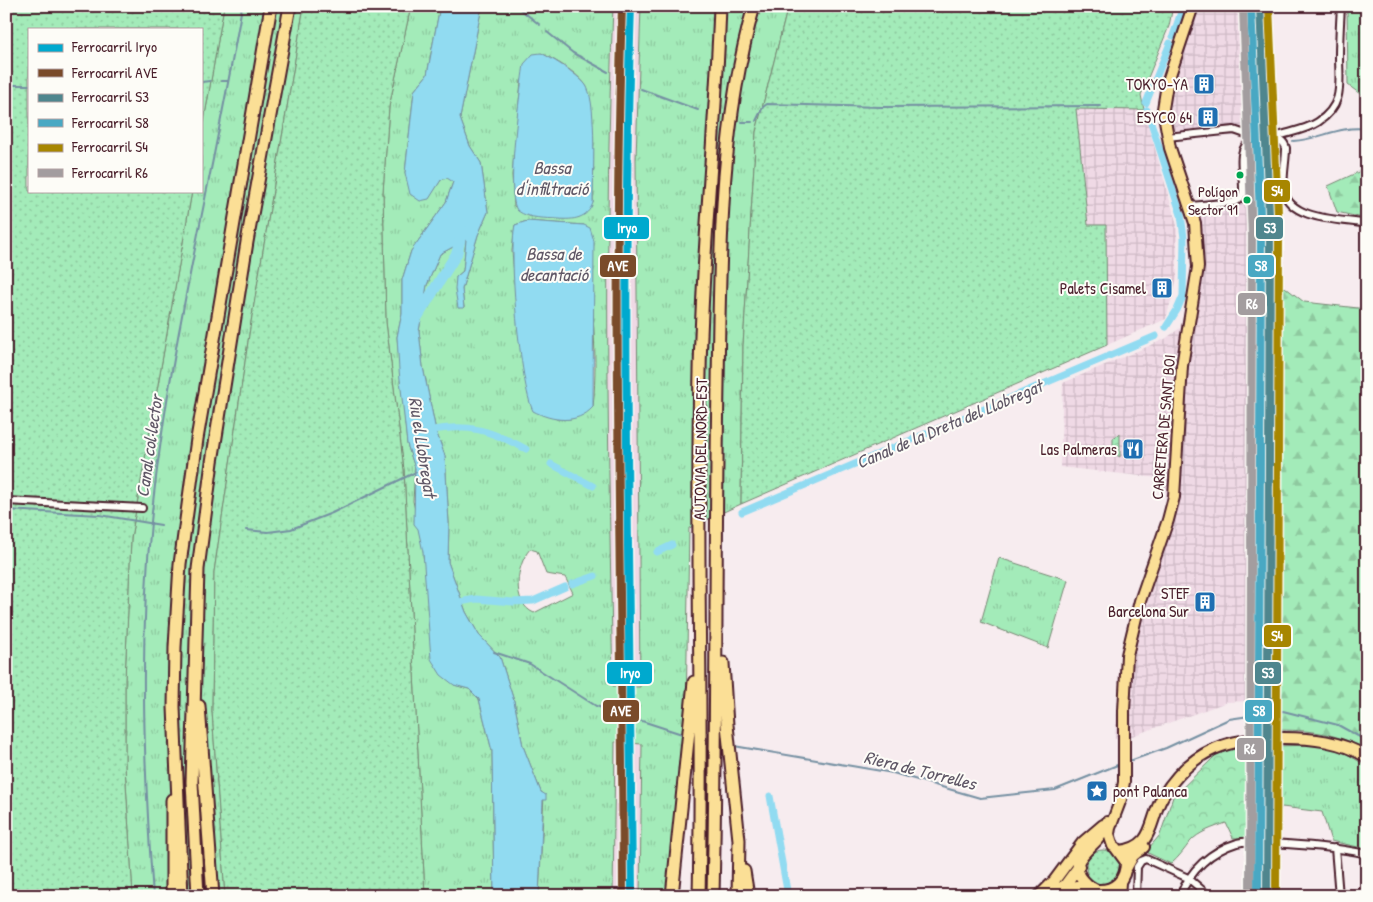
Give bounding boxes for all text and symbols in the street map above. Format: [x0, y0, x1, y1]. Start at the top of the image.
legend [28, 28, 202, 192]
text: Ferrocarril Iryo [71, 36, 157, 57]
text: Ferrocarril AVE [71, 62, 158, 83]
building icon: TOKYO-YA [1192, 72, 1216, 96]
place label: TOKYO-YA [1126, 73, 1188, 95]
text: Ferrocarril S3 [71, 86, 149, 107]
building icon: ESYCO 64 [1196, 105, 1220, 129]
place label: ESYCO 64 [1137, 106, 1192, 128]
text: Ferrocarril S8 [71, 112, 149, 133]
text: Ferrocarril S4 [71, 136, 148, 157]
water label: Bassa d'infiltració [516, 155, 590, 201]
text: Ferrocarril R6 [71, 162, 148, 183]
unlabelled marker [1235, 170, 1245, 180]
line badge: S4 [1263, 179, 1291, 203]
place label: Polígon Sector 91 [1188, 181, 1238, 220]
text: S4 [1271, 181, 1284, 200]
marker: Polígon Sector 91 [1242, 195, 1252, 205]
line badge: Iryo [603, 216, 650, 240]
line badge: S3 [1255, 216, 1284, 240]
text: Iryo [617, 218, 637, 239]
text: S3 [1264, 218, 1277, 237]
water label: Bassa de decantació [520, 241, 590, 287]
line badge: AVE [599, 254, 637, 278]
line badge: S8 [1247, 254, 1275, 278]
text: AVE [608, 256, 629, 275]
text: S8 [1255, 256, 1267, 275]
building icon: Palets Cisamel [1150, 276, 1174, 300]
place label: Palets Cisamel [1060, 277, 1147, 299]
line badge: R6 [1237, 292, 1266, 316]
text: R6 [1246, 294, 1258, 313]
street label: CARRETERA DE SANT BOI [1146, 354, 1180, 500]
water label: Canal de la Dreta del Llobregat [852, 372, 1049, 475]
street label: AUTOVIA DEL NORD-EST [688, 377, 712, 520]
water label: Canal col·lector [129, 391, 169, 499]
water label: Riu el Llobregat [403, 395, 444, 502]
restaurant icon: Las Palmeras [1121, 437, 1145, 461]
place label: Las Palmeras [1041, 438, 1117, 460]
place label: STEF Barcelona Sur [1108, 582, 1190, 622]
building icon: STEF Barcelona Sur [1193, 590, 1217, 614]
line badge: S4 [1263, 624, 1292, 648]
text: S4 [1271, 626, 1284, 645]
line badge: Iryo [606, 661, 653, 685]
line badge: S3 [1254, 661, 1282, 685]
text: Iryo [620, 663, 640, 684]
text: S3 [1262, 663, 1275, 682]
line badge: AVE [602, 699, 640, 723]
line badge: S8 [1244, 699, 1273, 723]
text: AVE [611, 701, 632, 720]
text: S8 [1253, 701, 1265, 720]
line badge: R6 [1236, 737, 1265, 761]
text: R6 [1244, 739, 1256, 758]
water label: Riera de Torrelles [861, 744, 981, 796]
place icon: pont Palanca [1085, 779, 1109, 803]
place label: pont Palanca [1113, 780, 1187, 802]

